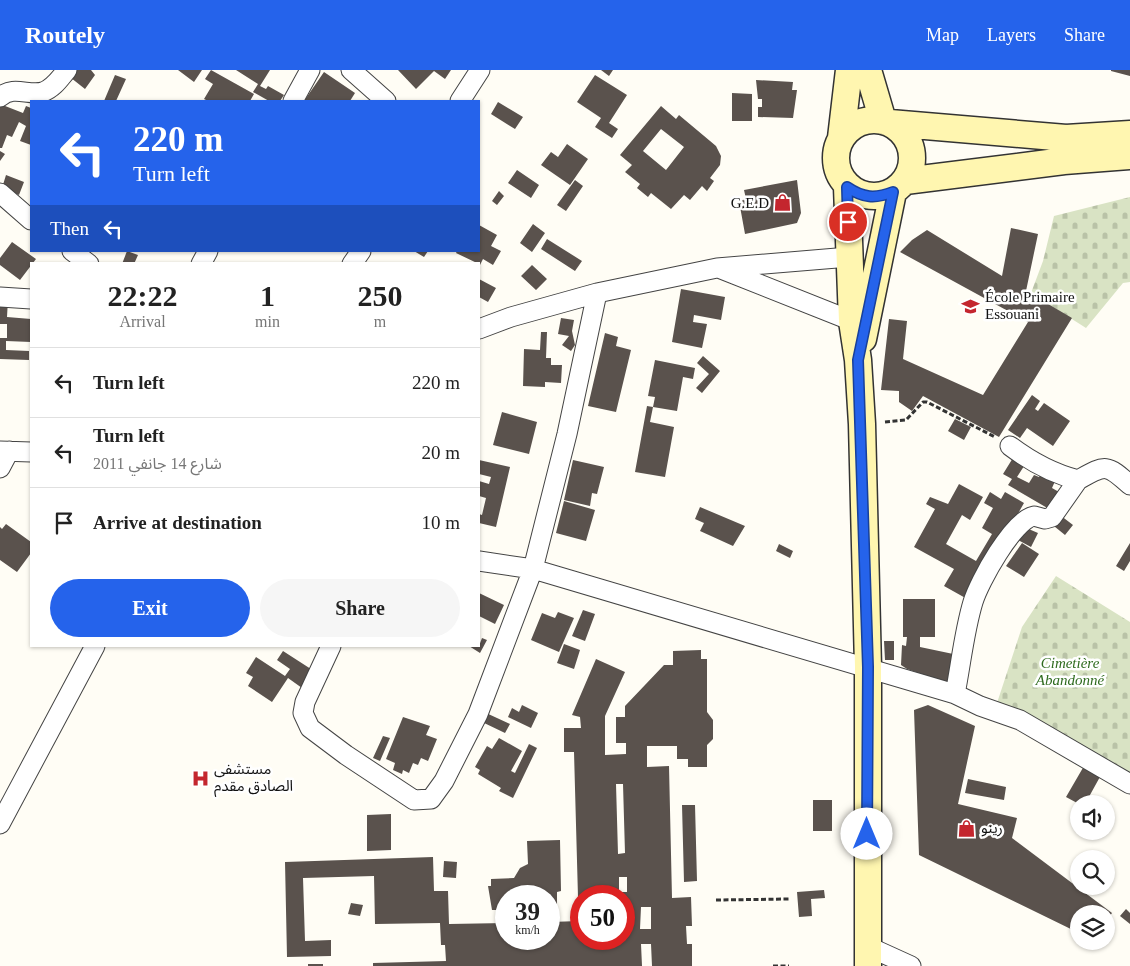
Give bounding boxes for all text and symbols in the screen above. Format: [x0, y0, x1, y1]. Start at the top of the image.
text: Routely [25, 22, 105, 48]
text: Map [926, 25, 959, 45]
text: Layers [987, 25, 1036, 45]
text: Share [1064, 25, 1105, 45]
icon: left [50, 120, 115, 185]
text: 220 m [133, 120, 223, 159]
text: Turn left [133, 161, 210, 186]
shop icon: G.E.D [773, 193, 793, 213]
place label: G.E.D [731, 195, 769, 211]
pin [827, 201, 869, 243]
icon: arrive [834, 208, 862, 236]
icon: left [99, 215, 127, 243]
text: Then [50, 218, 89, 239]
text: 22:22 [108, 279, 178, 312]
text: 1 [260, 279, 275, 312]
text: 250 [357, 279, 402, 312]
place label: École Primaire Essouani [985, 289, 1075, 322]
school or university icon: École Primaire Essouani [961, 296, 981, 316]
text: Arrival [119, 313, 166, 330]
text: min [255, 313, 280, 330]
text: m [374, 313, 386, 330]
icon: left [50, 369, 78, 397]
text: Turn left [93, 372, 165, 393]
text: 220 m [412, 372, 460, 393]
text: Turn left [93, 425, 165, 446]
icon: left [50, 439, 78, 467]
text: 20 m [421, 442, 460, 463]
text: شارع 14 جانفي 2011 [93, 455, 222, 472]
icon: arrive [50, 509, 78, 537]
text: Arrive at destination [93, 512, 262, 533]
text: 10 m [421, 512, 460, 533]
button: Exit [50, 579, 250, 637]
button: Share [260, 579, 460, 637]
park label: Cimetière Abandonné [1035, 655, 1105, 688]
place label: مستشفى الصادق مقدم [214, 761, 293, 797]
hospital icon: مستشفى الصادق مقدم [190, 768, 210, 788]
map controls [1070, 795, 1115, 950]
button: sound [1070, 795, 1115, 840]
position arrow [840, 807, 892, 859]
shop icon: رينو [957, 818, 977, 838]
place label: رينو [981, 820, 1003, 837]
button: search [1070, 850, 1115, 895]
speed limit sign: 50 [570, 885, 635, 950]
text: 39 [515, 898, 540, 925]
button: layers [1070, 905, 1115, 950]
text: km/h [515, 923, 540, 937]

